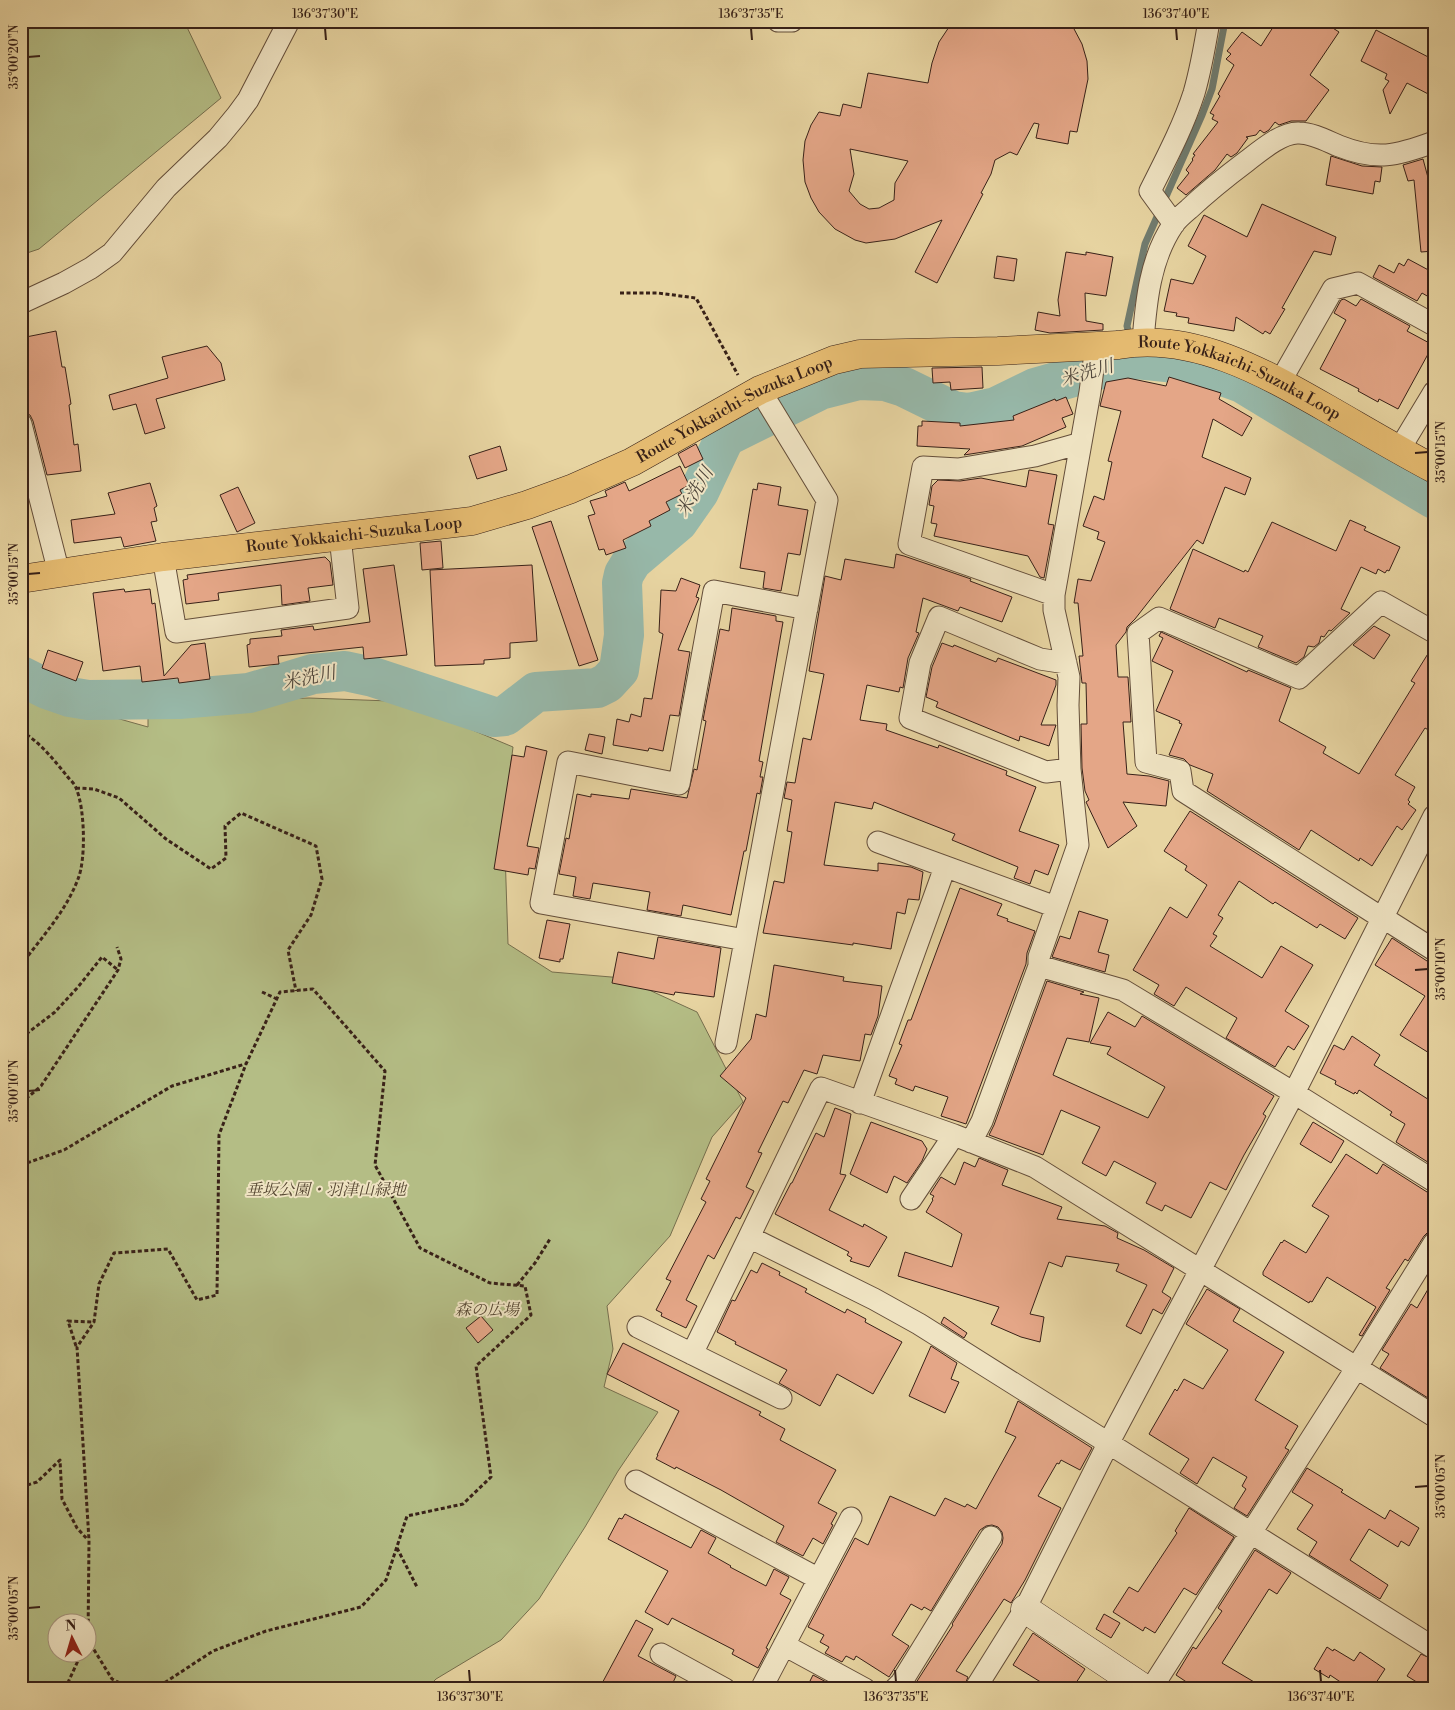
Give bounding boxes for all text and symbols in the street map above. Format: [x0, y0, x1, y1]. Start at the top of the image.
text: 136°37'30"E [292, 7, 358, 22]
text: 136°37'35"E [719, 7, 783, 22]
text: 136°37'40"E [1143, 7, 1209, 22]
text: 35°00'20"N [7, 25, 22, 89]
street label: Route Yokkaichi-Suzuka Loop [1138, 332, 1345, 424]
street label: Route Yokkaichi-Suzuka Loop [633, 352, 835, 467]
water label: 米洗川 [1058, 354, 1118, 391]
text: 35°00'15"N [1434, 421, 1449, 483]
water label: 米洗川 [671, 461, 720, 521]
street label: Route Yokkaichi-Suzuka Loop [245, 512, 463, 557]
text: 35°00'15"N [7, 543, 22, 605]
water label: 米洗川 [280, 661, 340, 695]
text: 35°00'10"N [1434, 938, 1449, 1000]
text: 35°00'10"N [7, 1060, 22, 1122]
park label: 垂坂公園・羽津山緑地 [246, 1180, 408, 1200]
park label: 森の広場 [455, 1300, 521, 1320]
text: 35°00'05"N [1434, 1454, 1449, 1518]
text: 35°00'05"N [7, 1576, 22, 1640]
north arrow [48, 1612, 98, 1662]
text: N [65, 1617, 77, 1635]
text: 136°37'30"E [437, 1690, 503, 1705]
text: 136°37'35"E [864, 1690, 928, 1705]
text: 136°37'40"E [1288, 1690, 1354, 1705]

